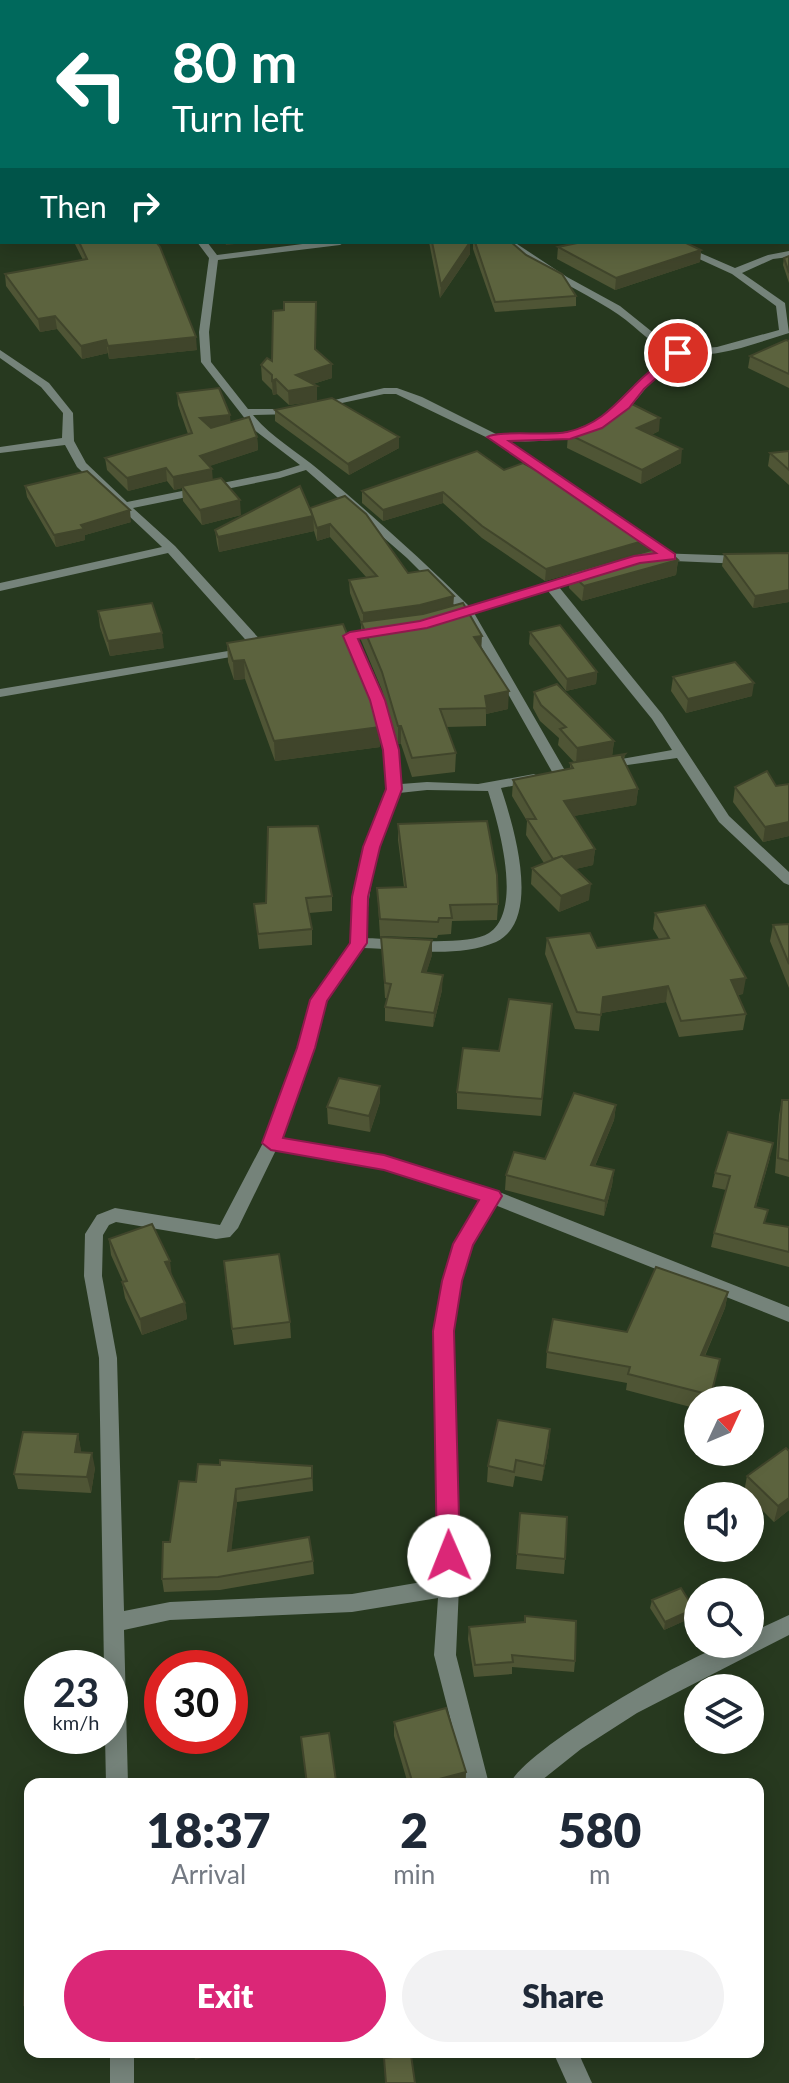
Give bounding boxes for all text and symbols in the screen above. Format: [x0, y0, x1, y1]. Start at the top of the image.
text: 80 m [172, 28, 297, 95]
icon: left [40, 32, 144, 136]
text: Turn left [172, 96, 304, 140]
icon: right [123, 184, 167, 228]
text: Then [40, 188, 107, 224]
pin [644, 319, 712, 387]
icon: arrive [656, 331, 700, 375]
north arrow [684, 1386, 764, 1466]
map controls [684, 1386, 764, 1754]
button: sound [684, 1482, 764, 1562]
position arrow [407, 1514, 491, 1598]
button: search [684, 1578, 764, 1658]
speed limit sign: 30 [144, 1650, 248, 1754]
text: 23 [53, 1668, 99, 1716]
button: layers [684, 1674, 764, 1754]
text: km/h [53, 1710, 99, 1734]
text: 18:37 [147, 1801, 271, 1858]
text: 2 [400, 1801, 428, 1858]
text: 580 [558, 1801, 641, 1858]
text: Arrival [171, 1858, 246, 1890]
text: min [393, 1858, 435, 1890]
text: m [589, 1858, 610, 1890]
button: Exit [64, 1950, 386, 2042]
button: Share [402, 1950, 724, 2042]

